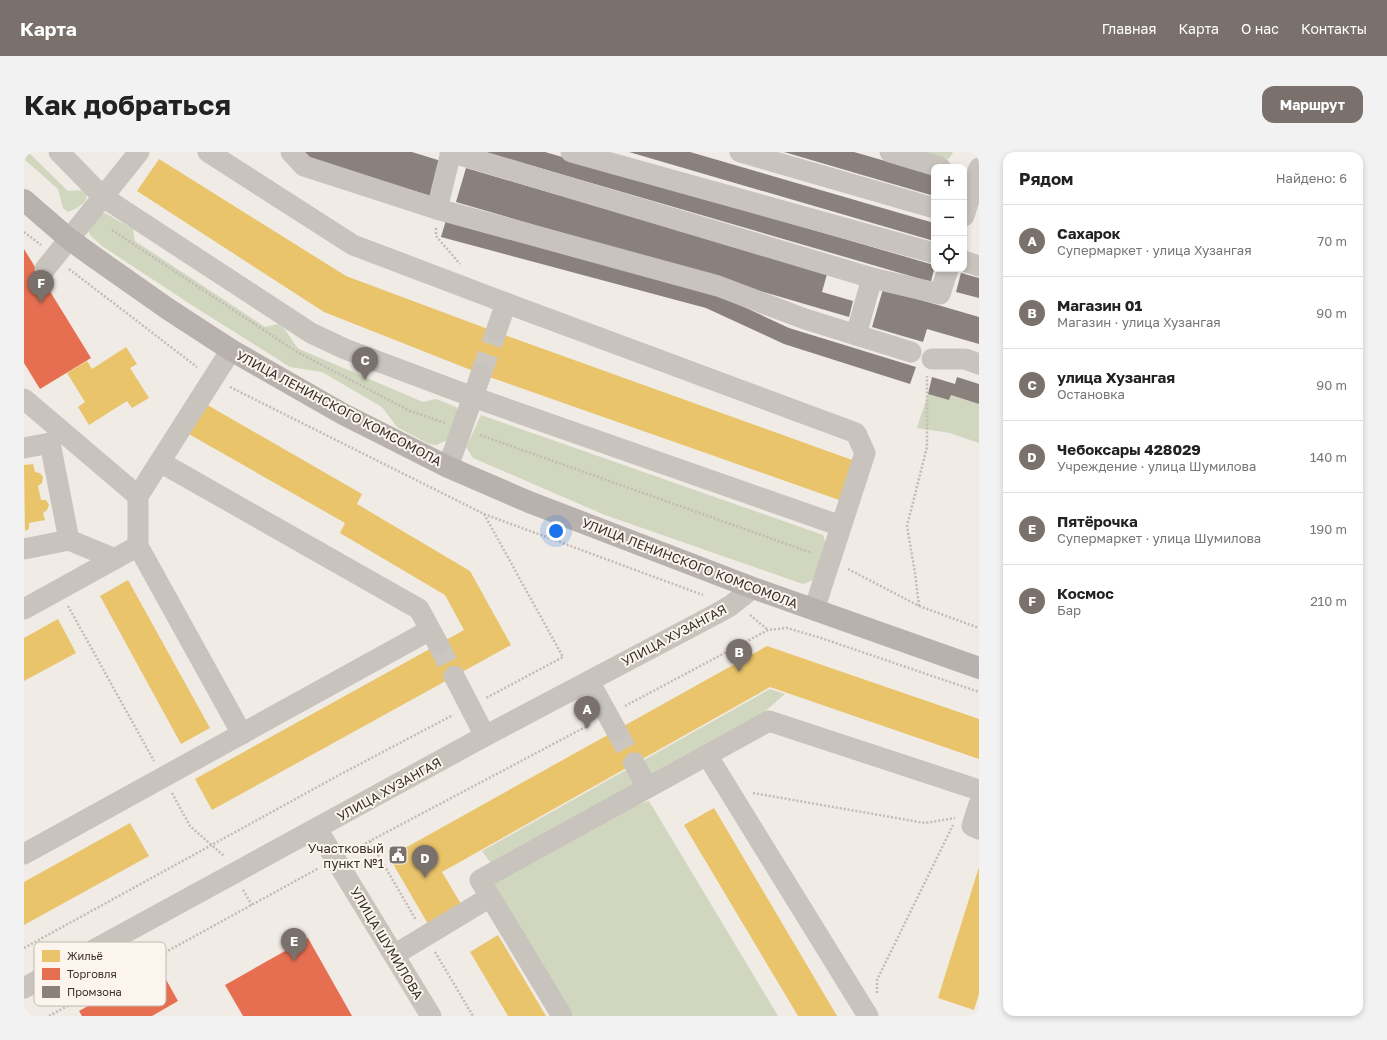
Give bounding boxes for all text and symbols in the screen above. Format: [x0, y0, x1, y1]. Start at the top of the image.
text: Карта [20, 17, 77, 40]
text: Главная [1102, 20, 1156, 37]
text: Карта [1178, 20, 1219, 37]
text: О нас [1241, 20, 1279, 37]
text: Контакты [1301, 20, 1367, 37]
button: Маршрут [1262, 86, 1363, 123]
text: Как добраться [24, 88, 231, 121]
map controls [931, 164, 967, 272]
button: + [931, 164, 967, 200]
text: Рядом [1019, 168, 1073, 189]
text: Найдено: 6 [1276, 170, 1347, 186]
button: − [931, 200, 967, 236]
text: Сахарок [1057, 224, 1121, 242]
text: A [1027, 233, 1037, 249]
text: 70 m [1317, 233, 1347, 249]
button: locate [931, 236, 967, 272]
text: Супермаркет · улица Хузангая [1057, 242, 1252, 258]
pin: F [28, 270, 54, 303]
text: Магазин 01 [1057, 296, 1142, 314]
text: B [1027, 305, 1037, 321]
text: 90 m [1316, 305, 1347, 321]
text: Магазин · улица Хузангая [1057, 314, 1221, 330]
street label: УЛИЦА ЛЕНИНСКОГО КОМСОМОЛА [234, 347, 445, 469]
pin: C [352, 347, 378, 380]
text: улица Хузангая [1057, 368, 1175, 386]
text: C [1027, 377, 1037, 393]
text: 90 m [1316, 377, 1347, 393]
text: Остановка [1057, 386, 1125, 402]
text: Чебоксары 428029 [1057, 440, 1201, 458]
text: D [1027, 449, 1037, 465]
text: 140 m [1310, 449, 1347, 465]
text: Учреждение · улица Шумилова [1057, 458, 1256, 474]
text: Пятёрочка [1057, 512, 1138, 530]
street label: УЛИЦА ЛЕНИНСКОГО КОМСОМОЛА [580, 514, 801, 612]
your location [546, 521, 566, 541]
text: E [1028, 521, 1036, 537]
text: 190 m [1310, 521, 1347, 537]
text: Супермаркет · улица Шумилова [1057, 530, 1261, 546]
text: Космос [1057, 584, 1114, 602]
text: F [1028, 593, 1036, 609]
text: 210 m [1310, 593, 1347, 609]
street label: УЛИЦА ХУЗАНГАЯ [619, 601, 729, 669]
text: Бар [1057, 602, 1081, 618]
pin: B [726, 639, 752, 672]
pin: A [574, 696, 600, 729]
street label: УЛИЦА ХУЗАНГАЯ [334, 754, 444, 824]
place label: Участковый пункт №1 [308, 840, 384, 871]
public building icon: Участковый пункт №1 [387, 844, 409, 866]
pin: D [412, 845, 438, 878]
street label: УЛИЦА ШУМИЛОВА [347, 884, 427, 1002]
pin: E [281, 928, 307, 961]
legend [34, 942, 166, 1006]
text: Жильё [67, 949, 103, 962]
text: Торговля [67, 967, 117, 980]
text: Промзона [67, 985, 122, 998]

